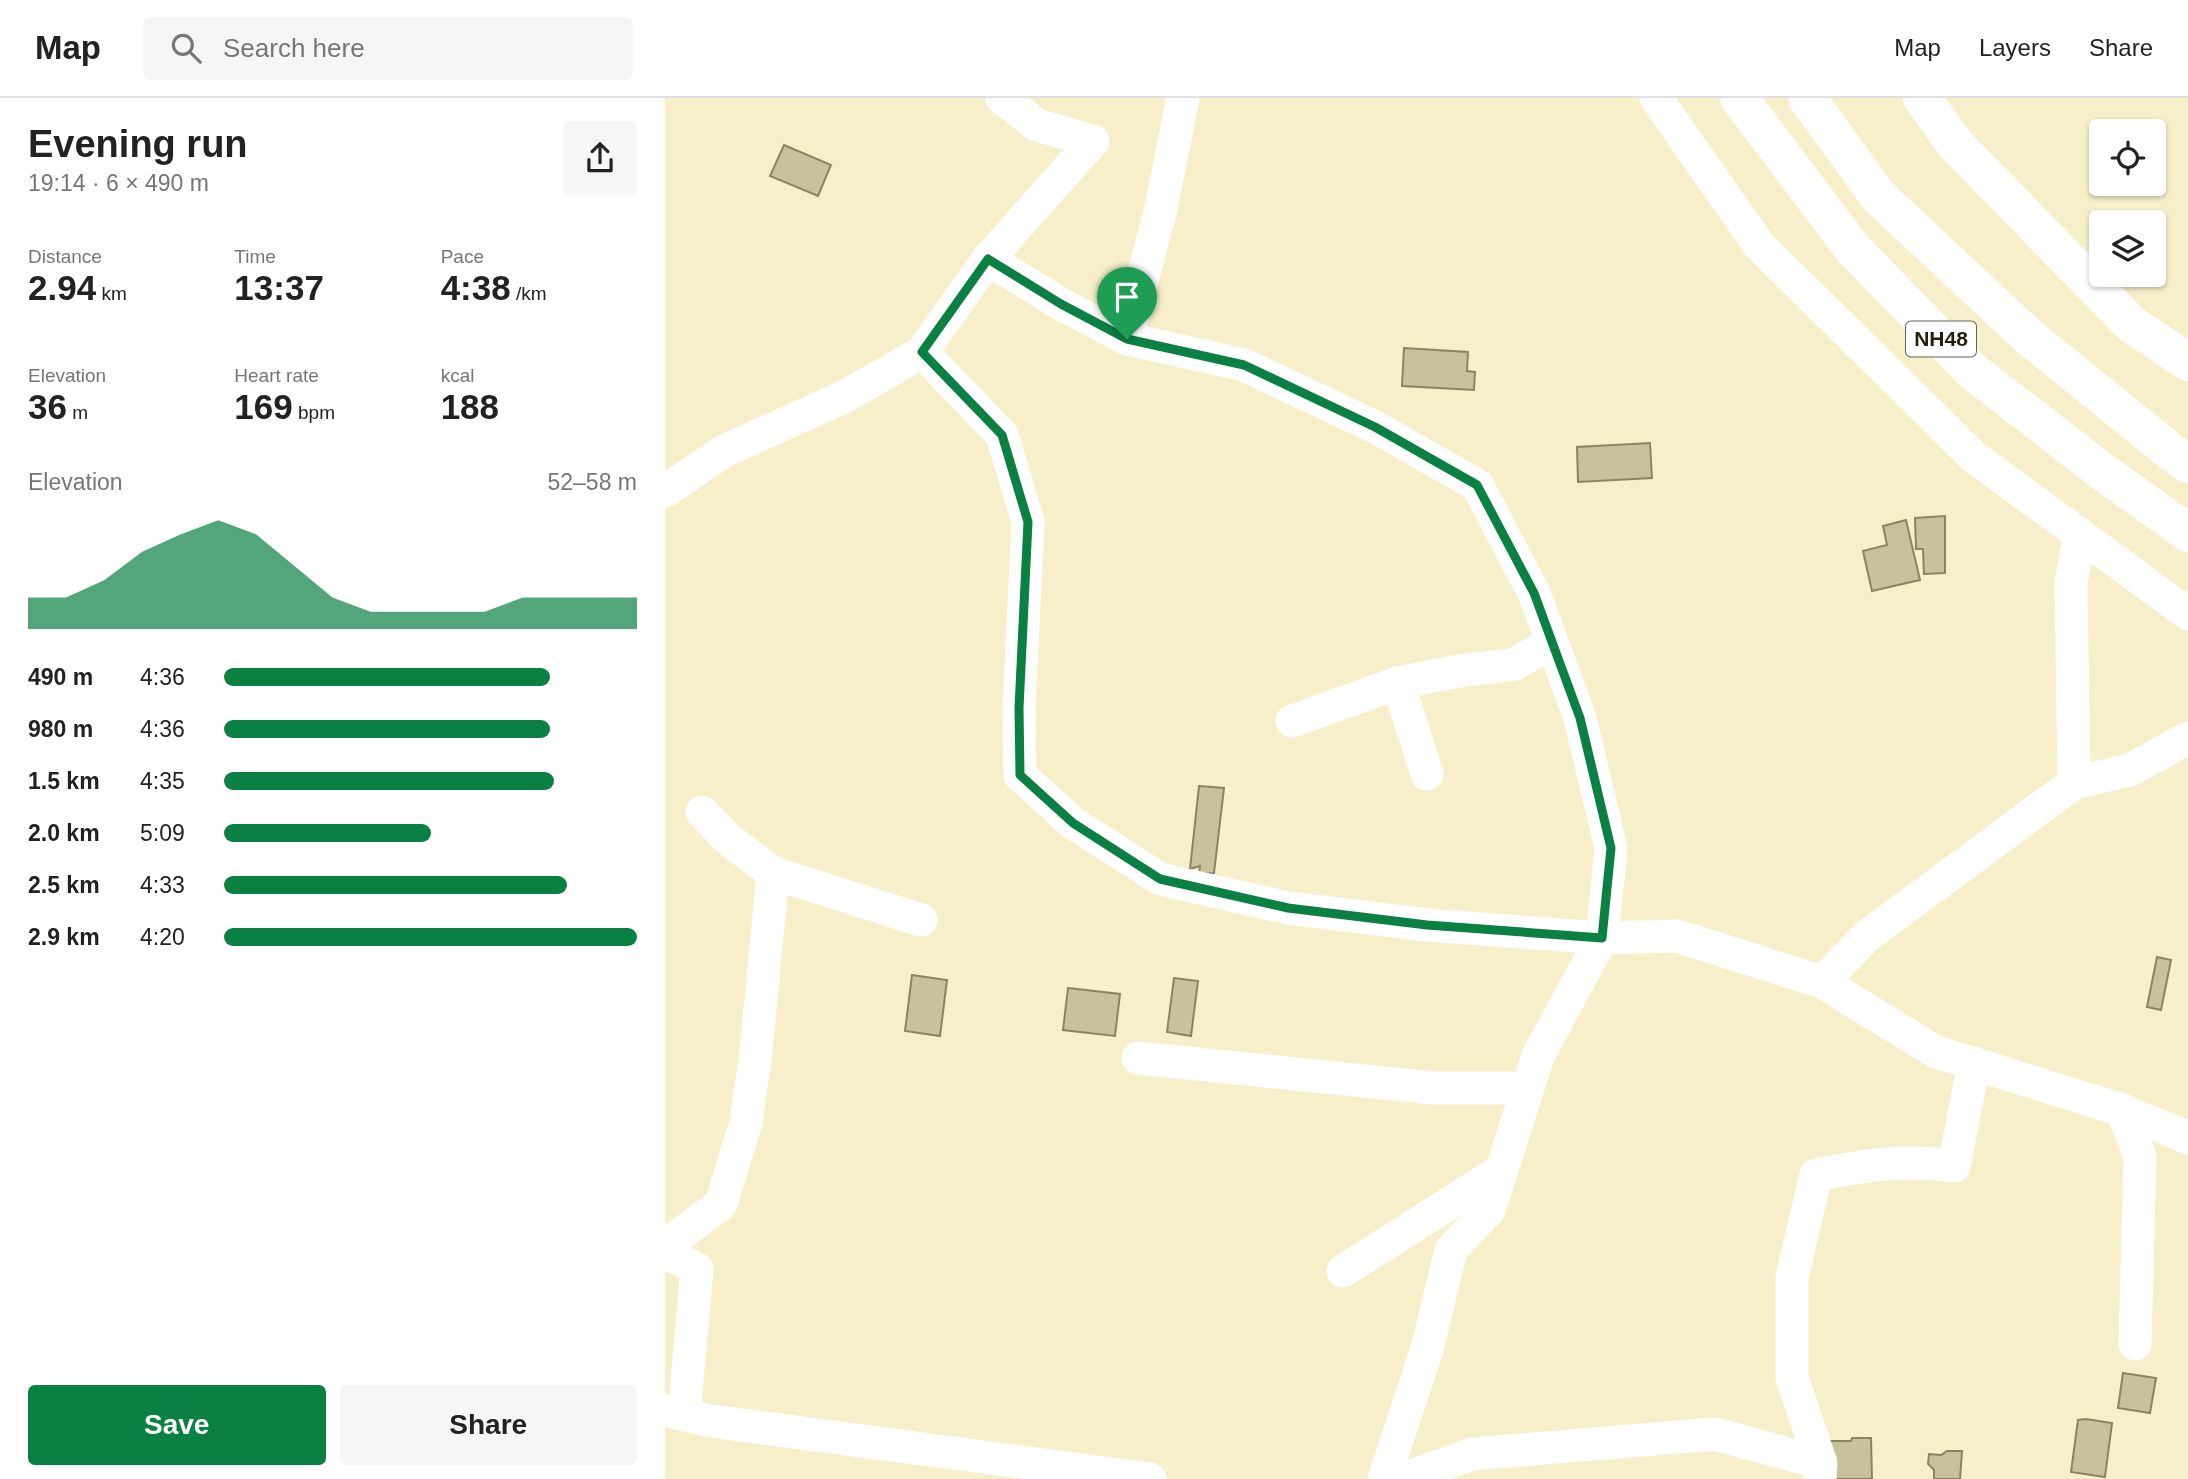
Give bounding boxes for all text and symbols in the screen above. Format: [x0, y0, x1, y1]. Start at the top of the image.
search box [143, 17, 633, 80]
text: Map [35, 29, 101, 66]
icon: search [167, 29, 205, 67]
text: Search here [223, 33, 365, 63]
text: Map [1894, 34, 1941, 61]
text: Layers [1979, 34, 2051, 61]
text: Share [2089, 34, 2153, 61]
map controls [2089, 119, 2166, 287]
button: locate [2089, 119, 2166, 196]
button: share [563, 121, 637, 195]
text: Evening run [28, 123, 248, 165]
text: 19:14 · 6 × 490 m [28, 170, 209, 196]
button: layers [2089, 210, 2166, 287]
text: Distance [28, 246, 102, 267]
text: Time [234, 246, 276, 267]
text: Pace [441, 246, 484, 267]
pin [1097, 267, 1157, 339]
text: 2.94 [28, 268, 96, 307]
text: 13:37 [234, 268, 324, 307]
text: 4:38 [441, 268, 511, 307]
icon: arrive [1108, 278, 1146, 316]
text: km [96, 283, 127, 304]
text: /km [511, 283, 547, 304]
road number: NH48 [1906, 322, 1976, 356]
text: Elevation [28, 365, 106, 386]
text: Heart rate [234, 365, 319, 386]
text: kcal [441, 365, 474, 386]
text: 36 [28, 387, 67, 426]
text: 169 [234, 387, 293, 426]
text: 188 [441, 387, 499, 426]
text: m [67, 402, 88, 423]
text: bpm [293, 402, 335, 423]
text: Elevation [28, 469, 123, 495]
text: 52–58 m [547, 469, 637, 495]
text: 490 m [28, 664, 93, 690]
text: 4:36 [140, 664, 185, 690]
text: 980 m [28, 716, 93, 742]
text: 4:36 [140, 716, 185, 742]
text: 1.5 km [28, 768, 100, 794]
text: 4:35 [140, 768, 185, 794]
text: 2.0 km [28, 820, 100, 846]
text: 5:09 [140, 820, 185, 846]
text: 2.5 km [28, 872, 100, 898]
text: 4:33 [140, 872, 185, 898]
text: 2.9 km [28, 924, 100, 950]
text: 4:20 [140, 924, 185, 950]
button: Save [28, 1385, 326, 1465]
button: Share [340, 1385, 637, 1465]

